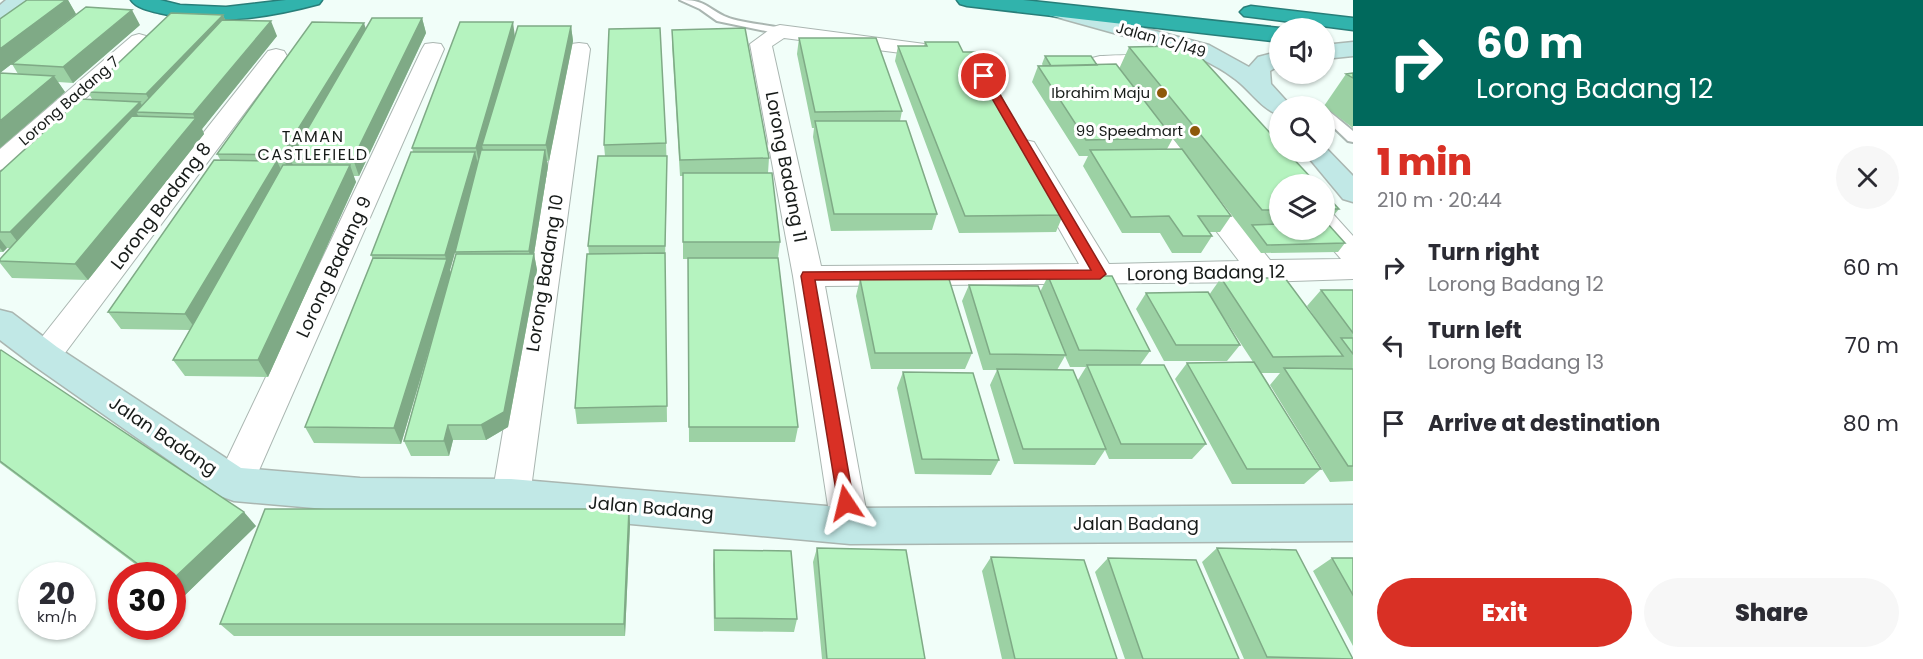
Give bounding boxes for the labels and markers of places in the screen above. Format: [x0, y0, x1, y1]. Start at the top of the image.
pin [958, 50, 1009, 101]
place label: Ibrahim Maju [1051, 82, 1150, 103]
marker: Ibrahim Maju [1155, 86, 1169, 100]
place label: 99 Speedmart [1076, 120, 1183, 141]
marker: 99 Speedmart [1188, 124, 1202, 138]

